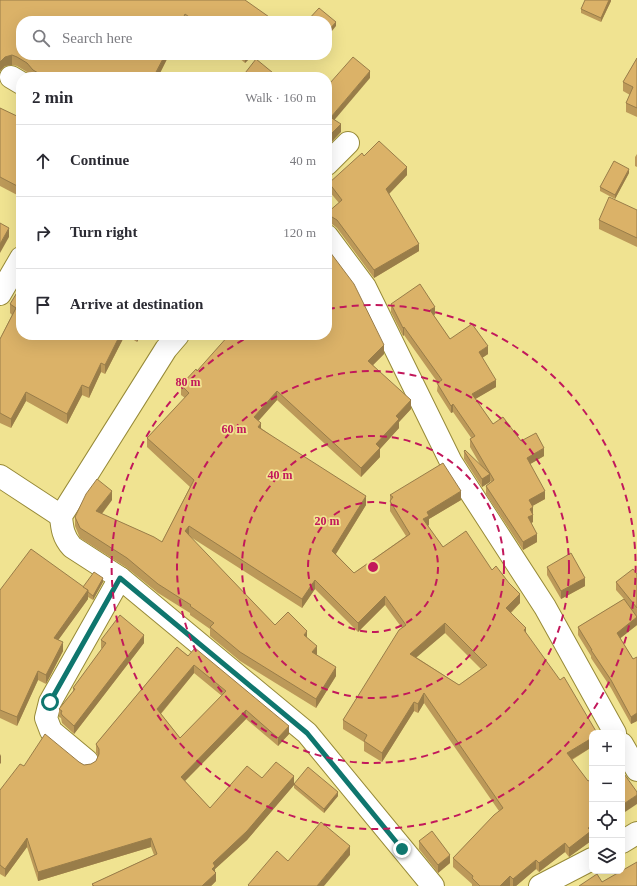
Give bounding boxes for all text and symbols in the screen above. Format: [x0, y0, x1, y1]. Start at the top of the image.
search box [16, 16, 332, 60]
icon: search [30, 27, 52, 49]
text: Search here [62, 30, 132, 46]
text: 2 min [32, 88, 73, 107]
text: Walk · 160 m [245, 90, 316, 105]
icon: ahead [32, 150, 54, 172]
text: Continue [70, 152, 129, 168]
text: 40 m [290, 153, 316, 168]
icon: right [32, 222, 54, 244]
text: Turn right [70, 224, 137, 240]
text: 120 m [283, 225, 316, 240]
icon: arrive [32, 294, 54, 316]
text: Arrive at destination [70, 296, 203, 312]
text: 80 m [176, 375, 201, 389]
text: 60 m [222, 422, 247, 436]
text: 40 m [268, 468, 293, 482]
text: 20 m [315, 514, 340, 528]
centre of rings [366, 560, 380, 574]
route start [41, 693, 59, 711]
map controls [589, 730, 625, 874]
button: + [589, 730, 625, 766]
button: − [589, 766, 625, 802]
button: locate [589, 802, 625, 838]
button: layers [589, 838, 625, 874]
route end [393, 840, 411, 858]

